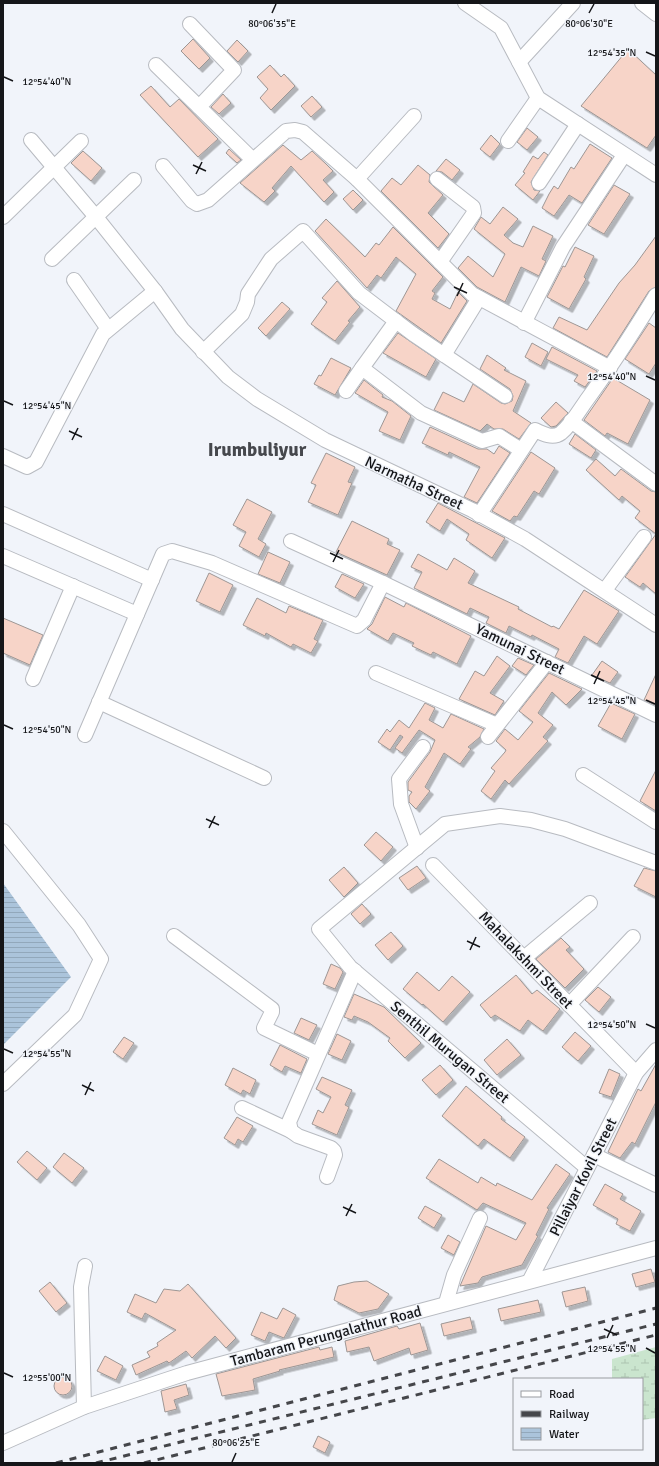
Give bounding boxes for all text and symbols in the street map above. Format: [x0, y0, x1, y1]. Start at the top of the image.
text: 80°06'35"E [248, 18, 296, 30]
text: 80°06'30"E [565, 18, 613, 30]
text: 12°54'35"N [588, 47, 636, 59]
text: 12°54'40"N [23, 76, 71, 88]
text: 12°54'40"N [588, 371, 636, 383]
text: 12°54'45"N [23, 400, 71, 412]
district label: Irumbuliyur [208, 438, 307, 462]
street label: Narmatha Street [362, 452, 466, 514]
street label: Yamunai Street [473, 620, 567, 678]
text: 12°54'45"N [588, 695, 636, 707]
text: 12°54'50"N [23, 724, 71, 736]
street label: Mahalakshmi Street [475, 908, 577, 1012]
street label: Senthil Murugan Street [387, 997, 513, 1107]
text: 12°54'50"N [588, 1019, 636, 1031]
text: 12°54'55"N [23, 1048, 71, 1060]
street label: Pillaiyar Kovil Street [545, 1115, 621, 1239]
street label: Tambaram Perungalathur Road [228, 1302, 424, 1370]
text: 12°54'55"N [588, 1343, 636, 1355]
text: 12°55'00"N [23, 1372, 71, 1384]
legend [513, 1378, 643, 1450]
text: Road [549, 1387, 575, 1402]
text: Railway [549, 1407, 589, 1422]
text: Water [549, 1427, 580, 1442]
text: 80°06'25"E [212, 1437, 260, 1449]

